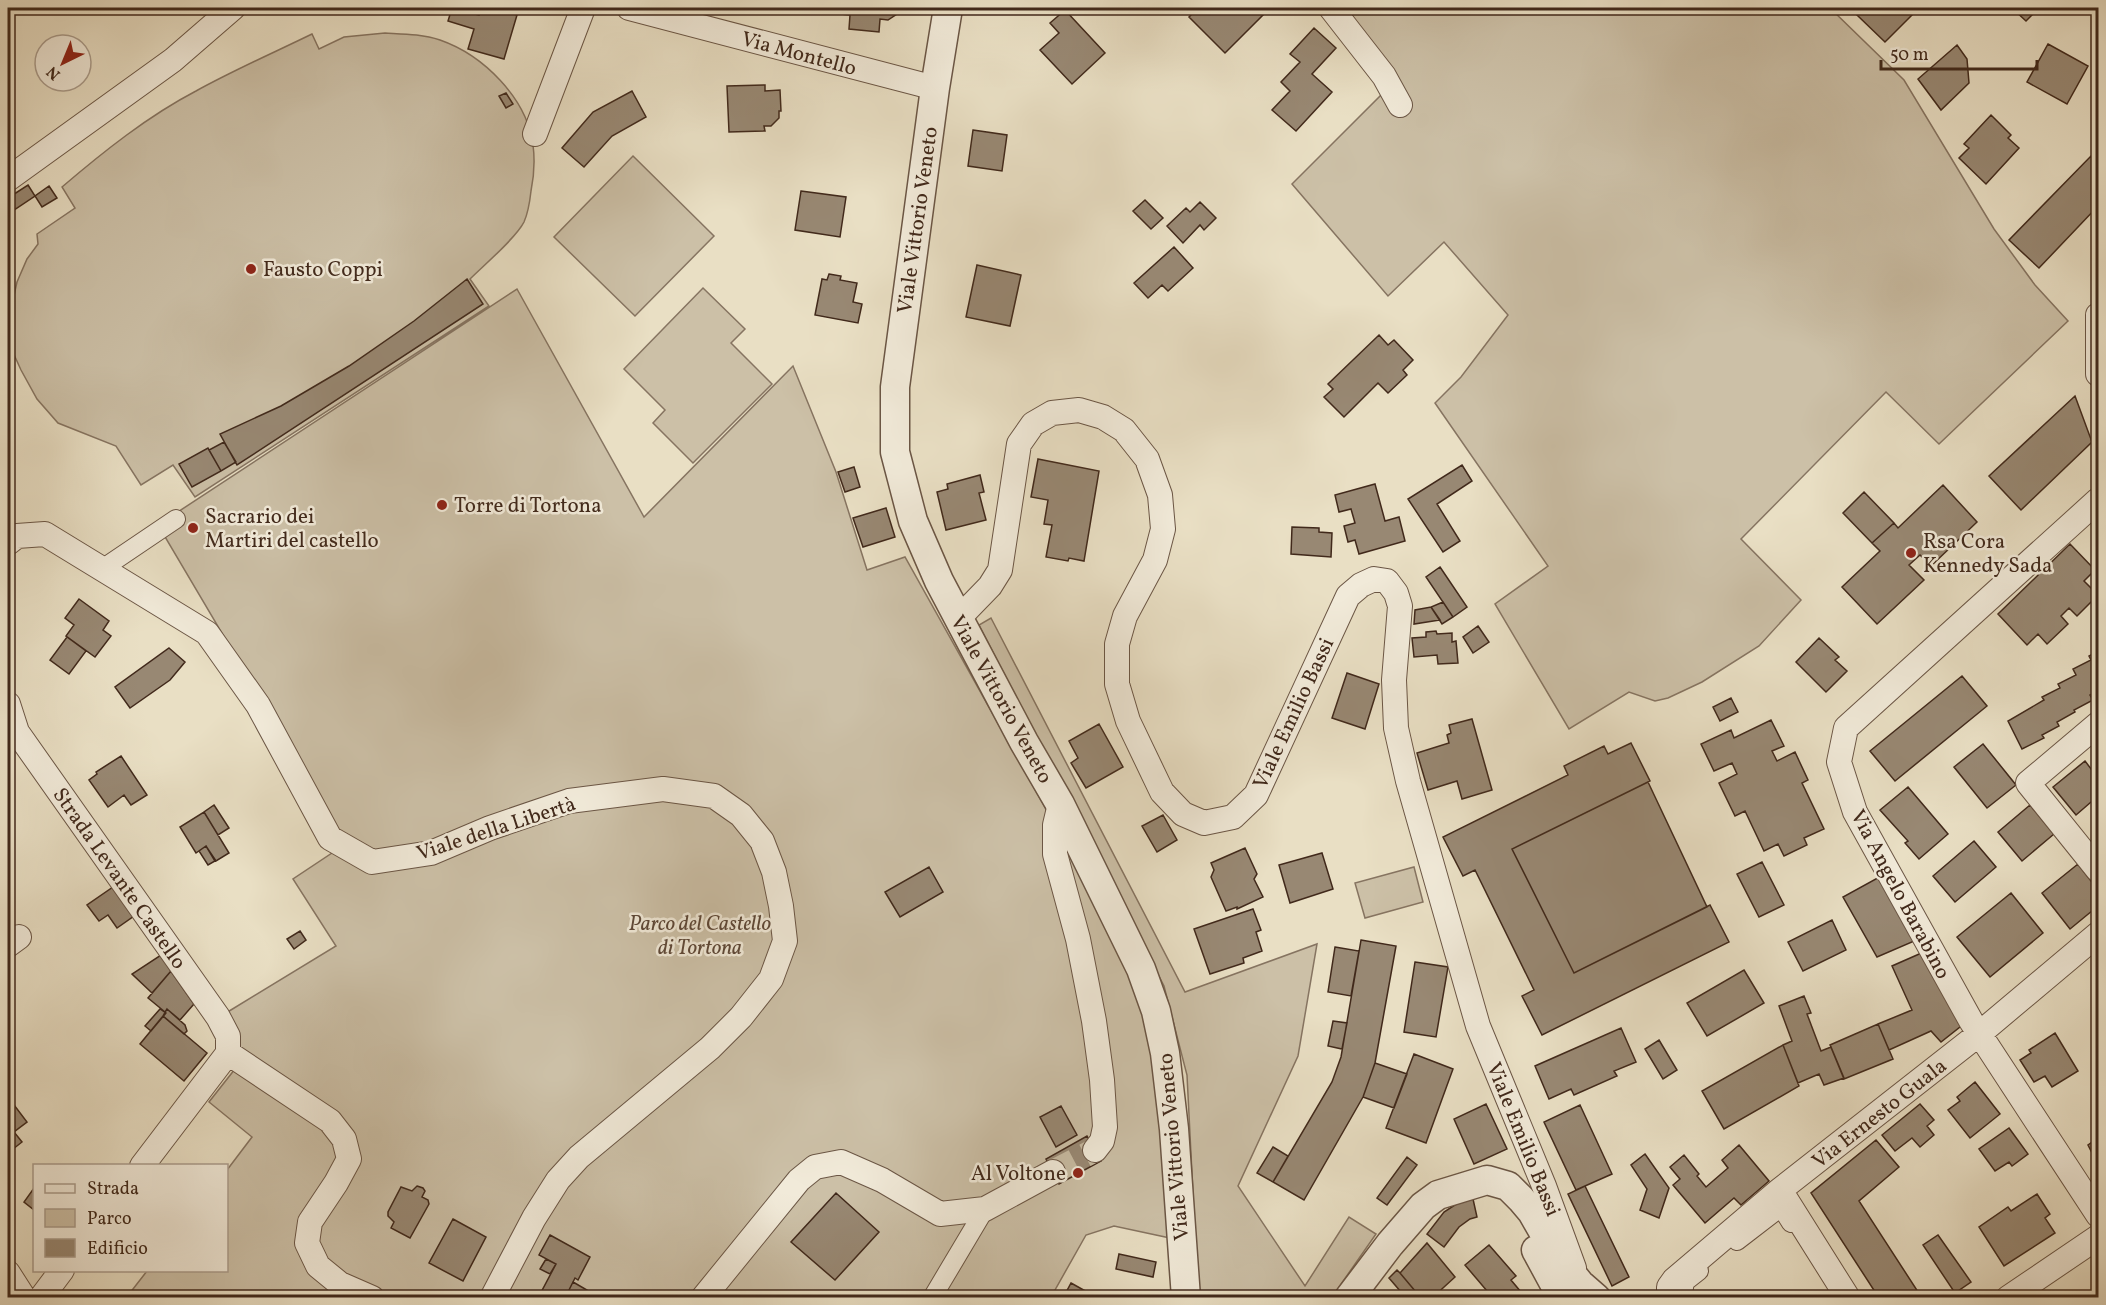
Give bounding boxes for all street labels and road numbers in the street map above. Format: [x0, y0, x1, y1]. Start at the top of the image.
street label: Via Montello [738, 25, 859, 84]
street label: Viale Vittorio Veneto [891, 125, 946, 315]
street label: Viale Vittorio Veneto [942, 610, 1059, 789]
street label: Viale Emilio Bassi [1247, 633, 1342, 794]
street label: Strada Levante Castello [45, 782, 192, 975]
street label: Viale della Libertà [413, 790, 580, 869]
street label: Via Angelo Barabino [1843, 805, 1957, 985]
street label: Viale Vittorio Veneto [1152, 1052, 1197, 1242]
street label: Via Ernesto Guala [1806, 1052, 1954, 1176]
street label: Viale Emilio Bassi [1478, 1058, 1567, 1221]

